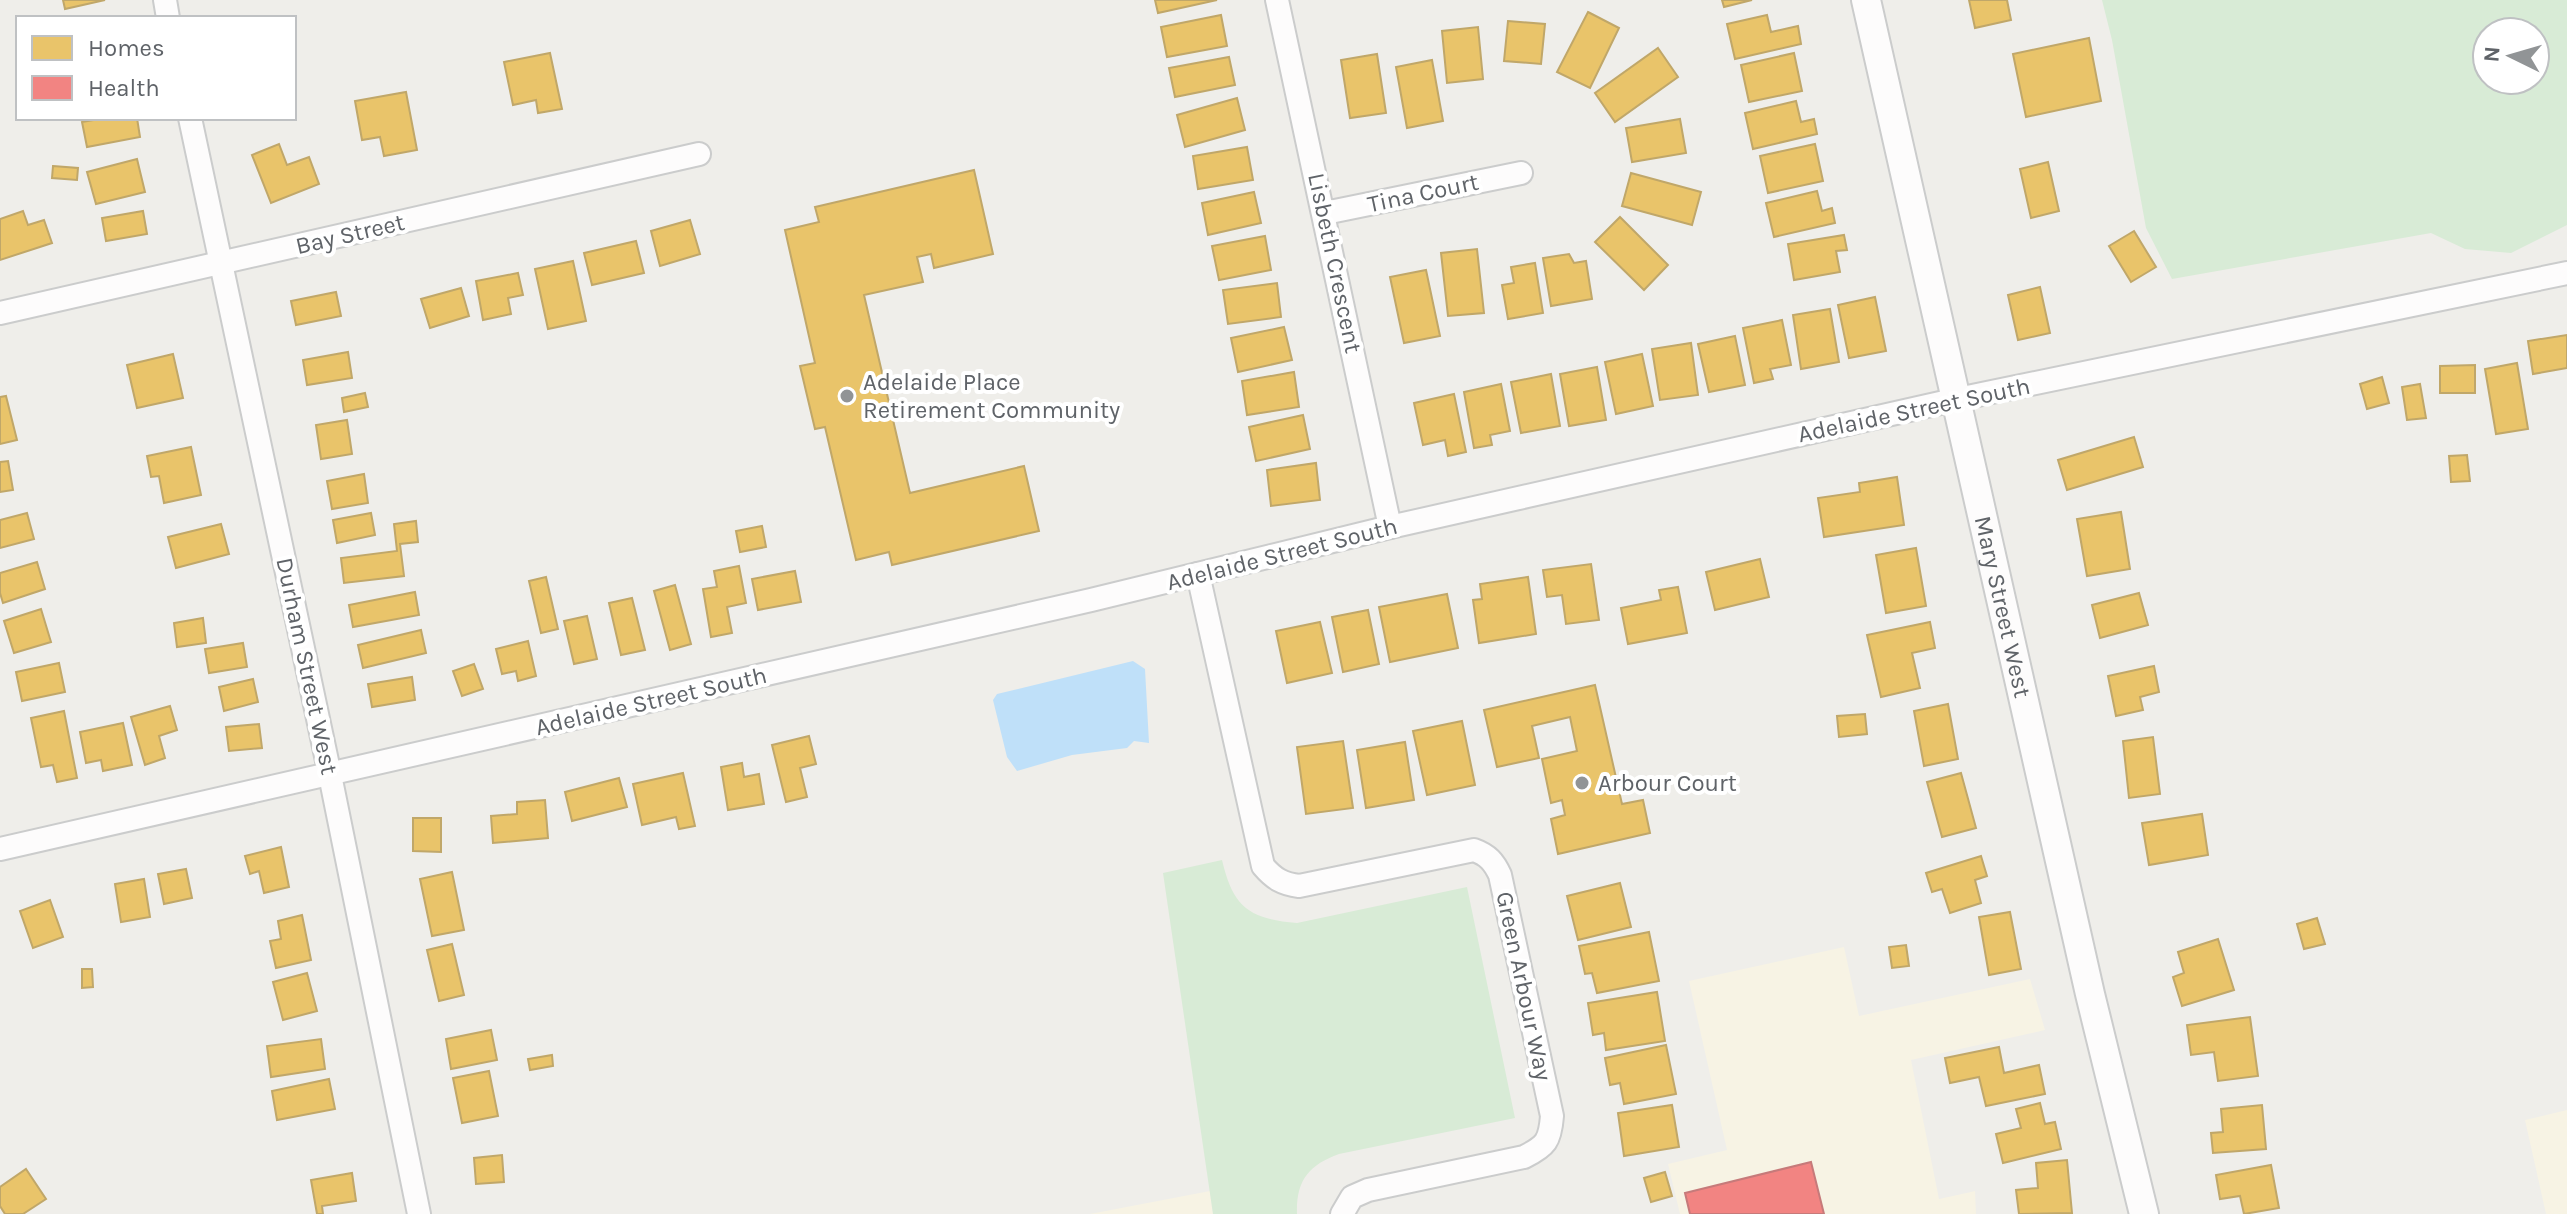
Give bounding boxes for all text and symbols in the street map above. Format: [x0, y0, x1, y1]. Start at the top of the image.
legend [16, 16, 296, 120]
north arrow [2471, 16, 2551, 96]
text: Homes [88, 34, 165, 62]
text: N [2478, 45, 2506, 63]
text: Health [88, 74, 160, 102]
street label: Tina Court [1365, 168, 1481, 218]
street label: Lisbeth Crescent [1302, 170, 1368, 356]
street label: Bay Street [293, 208, 407, 260]
place label: Adelaide Place Retirement Community [863, 368, 1120, 424]
street label: Adelaide Street South [1795, 372, 2033, 448]
marker: Adelaide Place Retirement Community [838, 387, 856, 405]
street label: Adelaide Street South [1164, 512, 1400, 596]
street label: Mary Street West [1969, 513, 2037, 700]
street label: Durham Street West [270, 555, 344, 777]
street label: Adelaide Street South [532, 661, 770, 741]
place label: Arbour Court [1598, 769, 1737, 797]
marker: Arbour Court [1573, 774, 1591, 792]
street label: Green Arbour Way [1490, 889, 1558, 1083]

